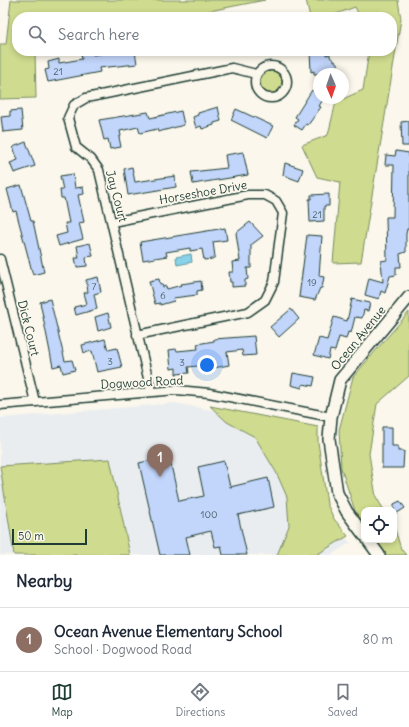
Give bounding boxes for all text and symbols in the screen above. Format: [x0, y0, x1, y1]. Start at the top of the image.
search box [12, 12, 397, 56]
icon: search [26, 23, 48, 45]
text: Search here [58, 25, 139, 44]
house number: 21 [53, 65, 63, 78]
north arrow [313, 68, 349, 104]
street label: Jay Court [103, 168, 131, 224]
street label: Horseshoe Drive [158, 177, 248, 207]
house number: 21 [312, 208, 322, 221]
house number: 19 [307, 276, 317, 289]
house number: 7 [92, 280, 97, 293]
house number: 6 [160, 289, 166, 302]
street label: Dick Court [15, 299, 43, 357]
street label: Ocean Avenue [327, 303, 389, 373]
house number: 3 [107, 355, 113, 368]
your location [197, 355, 217, 375]
house number: 3 [179, 356, 185, 369]
street label: Dogwood Road [100, 372, 184, 392]
pin: 1 [147, 444, 173, 477]
map controls [361, 507, 397, 543]
button: locate [361, 507, 397, 543]
house number: 100 [200, 508, 218, 521]
scale bar [12, 527, 87, 546]
text: 50 m [18, 529, 44, 543]
text: Nearby [16, 570, 72, 592]
text: Ocean Avenue Elementary School [54, 622, 282, 641]
text: 1 [26, 631, 32, 648]
text: 80 m [362, 631, 393, 648]
text: School · Dogwood Road [54, 641, 192, 658]
tab: Map [51, 681, 73, 719]
tab: Directions [176, 681, 225, 719]
tab: Saved [328, 681, 358, 719]

